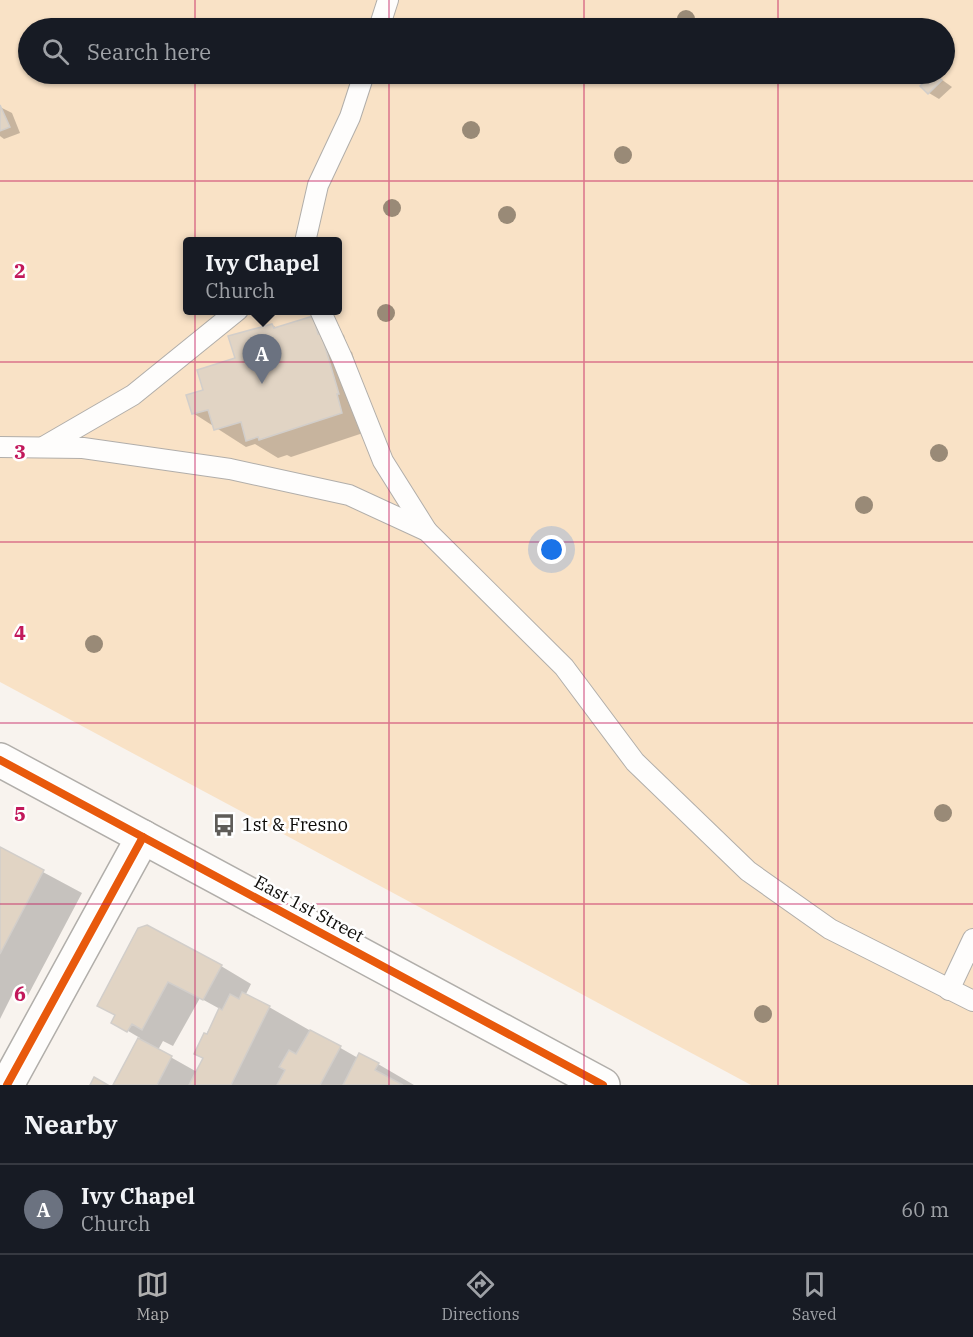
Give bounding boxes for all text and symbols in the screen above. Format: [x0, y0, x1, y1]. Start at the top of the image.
search box [18, 18, 955, 84]
icon: search [39, 35, 72, 68]
text: Search here [87, 37, 211, 66]
popup [183, 237, 342, 315]
text: Ivy Chapel [205, 248, 320, 277]
text: 2 [14, 257, 26, 284]
text: Church [205, 277, 275, 304]
pin: A [242, 334, 282, 384]
text: 3 [14, 438, 26, 465]
your location [537, 535, 566, 564]
text: 4 [14, 619, 26, 646]
text: 5 [14, 800, 26, 827]
bus stop icon: 1st & Fresno [211, 812, 237, 838]
place label: 1st & Fresno [242, 813, 348, 836]
street label: East 1st Street [250, 870, 368, 947]
text: 6 [14, 980, 26, 1007]
text: Nearby [24, 1107, 118, 1141]
text: Ivy Chapel [81, 1181, 195, 1210]
text: A [37, 1196, 50, 1223]
text: 60 m [901, 1196, 949, 1223]
text: Church [81, 1210, 151, 1237]
tab: Map [136, 1268, 169, 1324]
tab: Directions [442, 1268, 520, 1324]
tab: Saved [792, 1268, 837, 1324]

